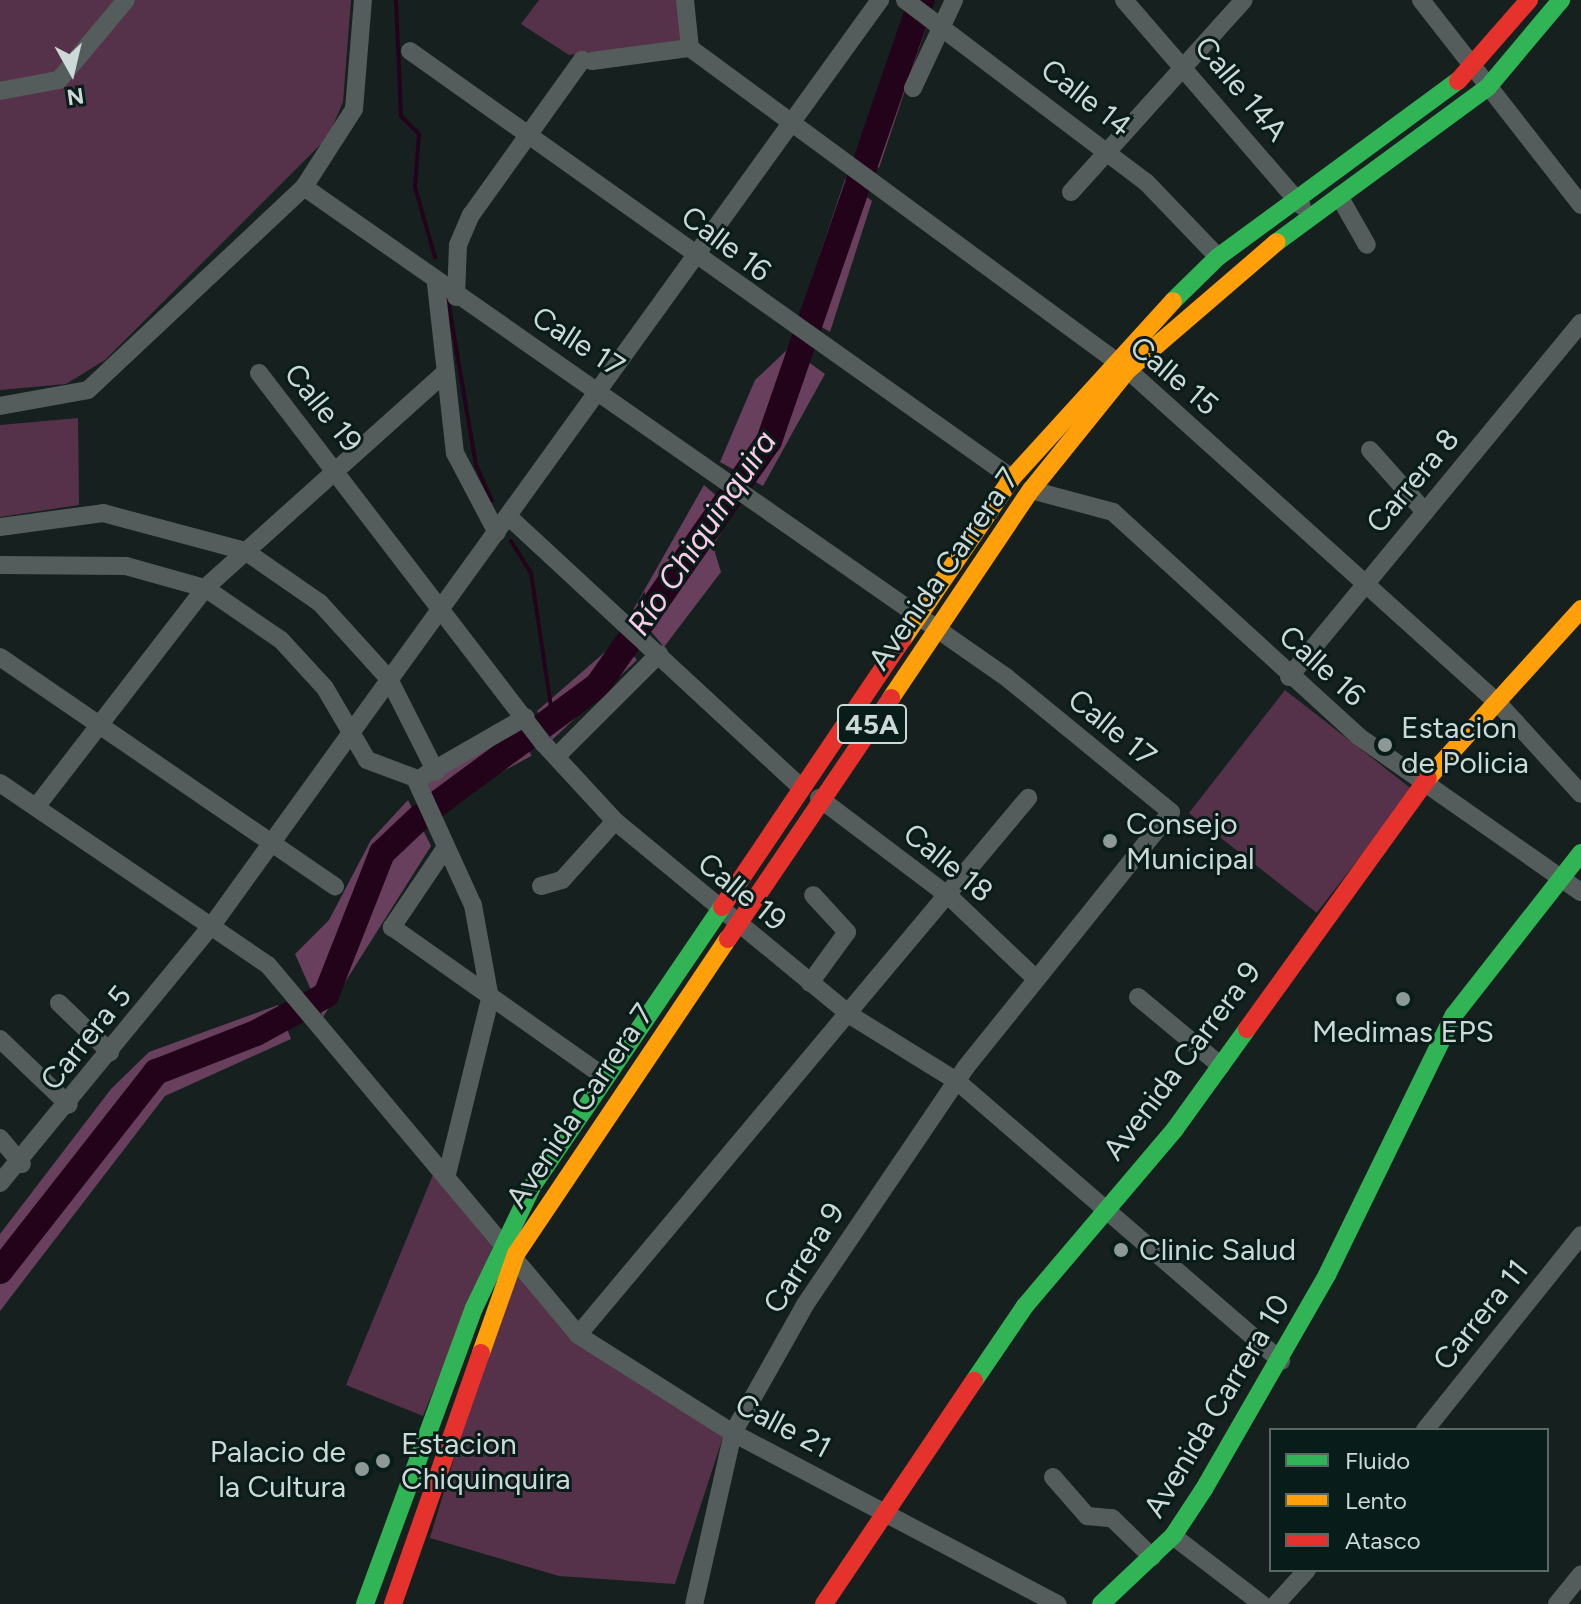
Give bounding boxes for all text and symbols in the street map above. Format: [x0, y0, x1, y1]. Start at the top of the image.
street label: Calle 14A [1187, 29, 1295, 149]
north arrow [32, 32, 112, 112]
street label: Calle 14 [1034, 52, 1138, 144]
text: N [65, 82, 86, 111]
street label: Calle 16 [674, 199, 778, 289]
street label: Calle 17 [525, 299, 631, 385]
street label: Calle 15 [1123, 329, 1225, 423]
street label: Calle 19 [277, 357, 369, 459]
street label: Carrera 8 [1359, 422, 1467, 540]
water label: Río Chiquinquira [619, 423, 785, 643]
street label: Avenida Carrera 7 [861, 461, 1027, 677]
street label: Calle 16 [1272, 618, 1372, 714]
street label: Calle 17 [1061, 682, 1163, 774]
road number: 45A [836, 700, 908, 748]
place label: Estacion de Policia [1401, 710, 1529, 780]
marker: Estacion de Policia [1376, 736, 1394, 754]
place label: Consejo Municipal [1126, 806, 1255, 876]
street label: Calle 18 [896, 816, 1000, 910]
marker: Consejo Municipal [1101, 832, 1119, 850]
street label: Calle 19 [691, 846, 793, 938]
street label: Avenida Carrera 9 [1096, 955, 1268, 1167]
street label: Carrera 5 [33, 979, 139, 1097]
marker: Medimas EPS [1392, 988, 1414, 1010]
street label: Avenida Carrera 7 [498, 997, 662, 1215]
place label: Medimas EPS [1312, 1014, 1494, 1050]
street label: Carrera 9 [756, 1196, 852, 1320]
place label: Clinic Salud [1139, 1232, 1296, 1268]
marker: Clinic Salud [1110, 1239, 1132, 1261]
street label: Carrera 11 [1426, 1253, 1536, 1377]
street label: Avenida Carrera 10 [1136, 1288, 1298, 1524]
street label: Calle 21 [729, 1386, 837, 1466]
place label: Estacion Chiquinquira [401, 1426, 571, 1496]
legend [1269, 1428, 1549, 1572]
place label: Palacio de la Cultura [210, 1434, 346, 1504]
text: Fluido [1345, 1446, 1410, 1475]
marker: Estacion Chiquinquira [372, 1450, 394, 1472]
marker: Palacio de la Cultura [353, 1460, 371, 1478]
text: Lento [1345, 1486, 1407, 1515]
text: Atasco [1345, 1526, 1421, 1555]

